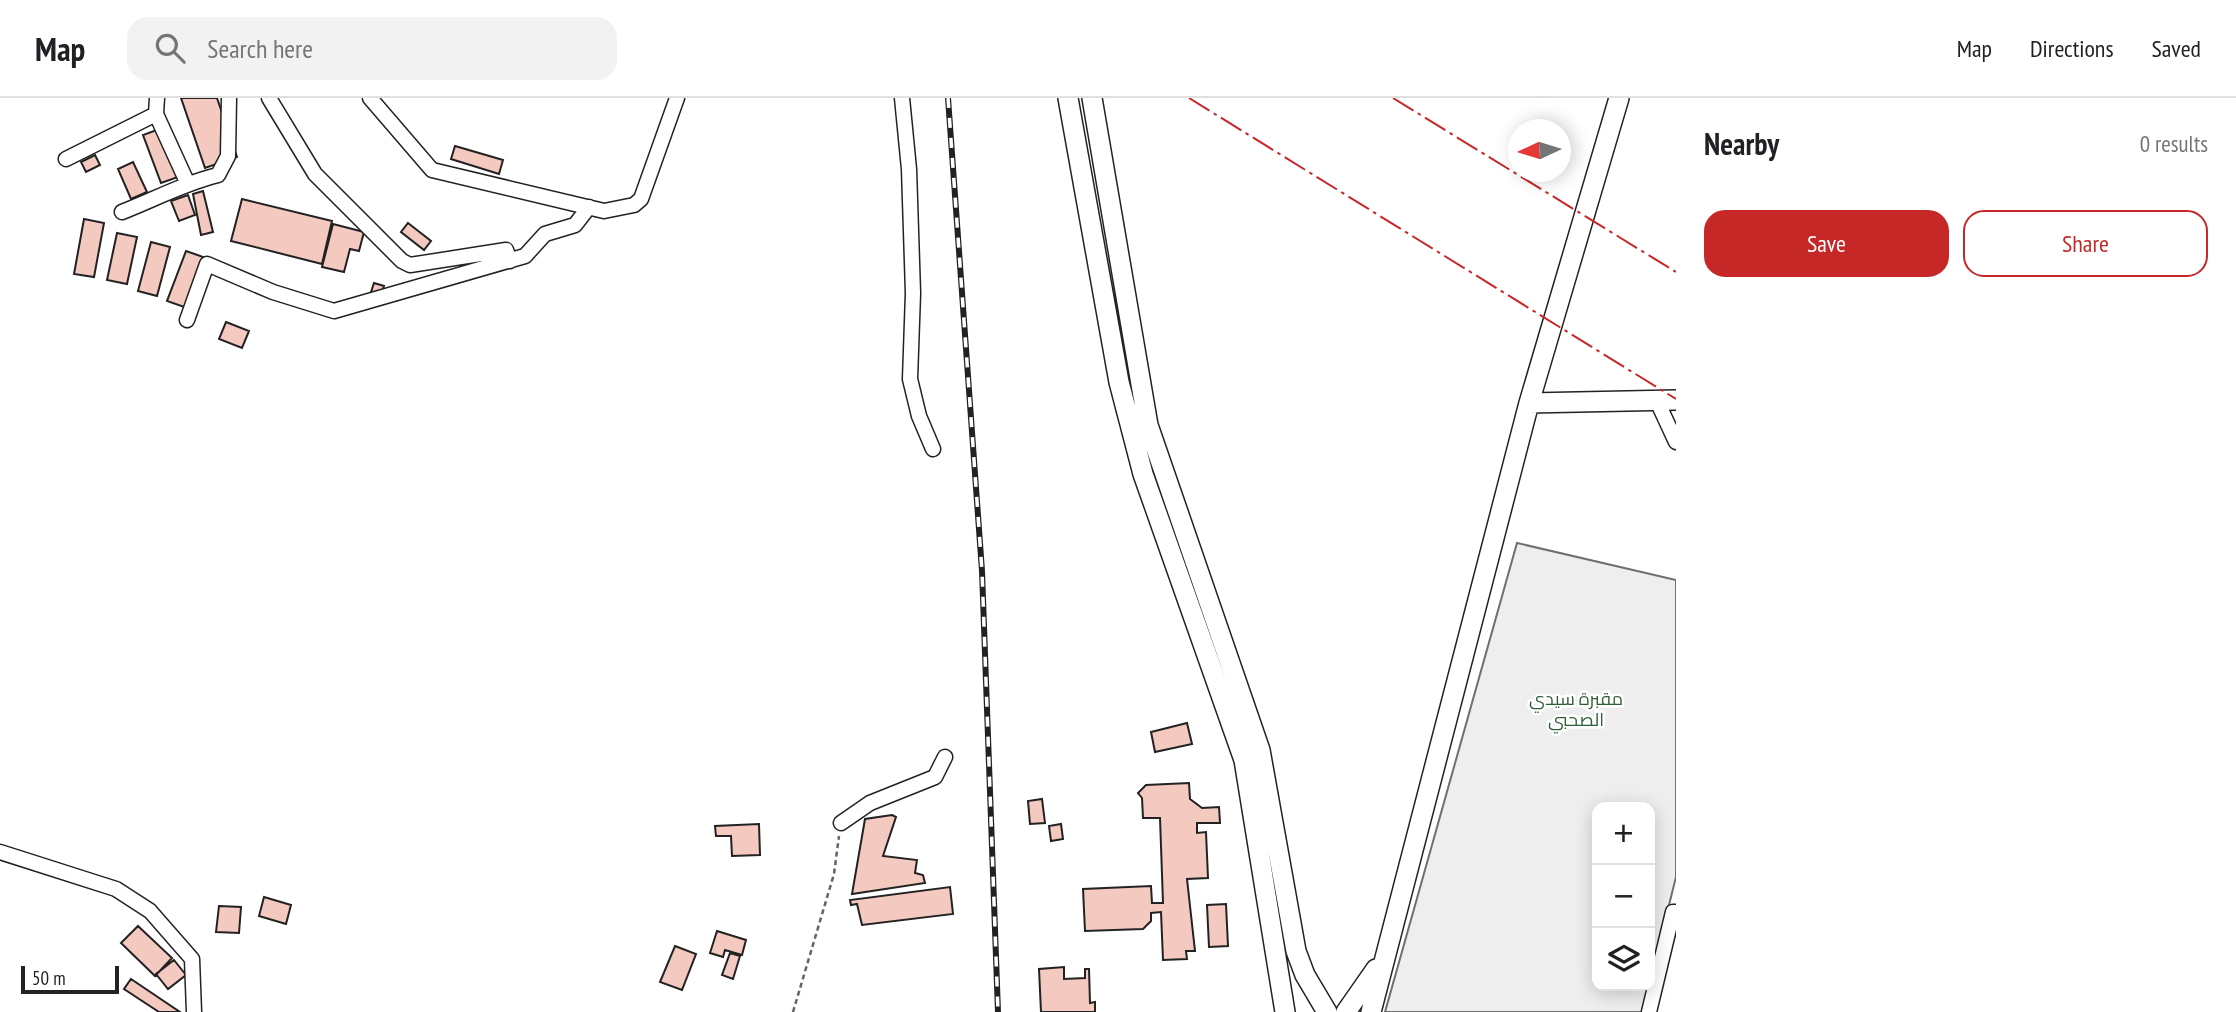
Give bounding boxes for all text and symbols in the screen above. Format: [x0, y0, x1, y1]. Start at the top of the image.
search box [127, 17, 617, 80]
text: Map [35, 27, 85, 70]
icon: search [151, 29, 189, 67]
text: Search here [207, 32, 313, 65]
text: Map [1957, 33, 1992, 64]
text: Directions [2030, 33, 2114, 64]
text: Saved [2152, 33, 2201, 64]
north arrow [1508, 119, 1571, 182]
text: Nearby [1704, 124, 1779, 163]
text: 0 results [2140, 129, 2208, 158]
button: Save [1704, 210, 1949, 277]
button: Share [1963, 210, 2208, 277]
park label: مقبرة سيدي الصحبي [1529, 687, 1623, 734]
map controls [1592, 802, 1655, 991]
button: + [1592, 802, 1655, 865]
button: − [1592, 865, 1655, 928]
button: layers [1592, 928, 1655, 991]
scale bar [21, 963, 119, 995]
text: 50 m [32, 966, 66, 990]

